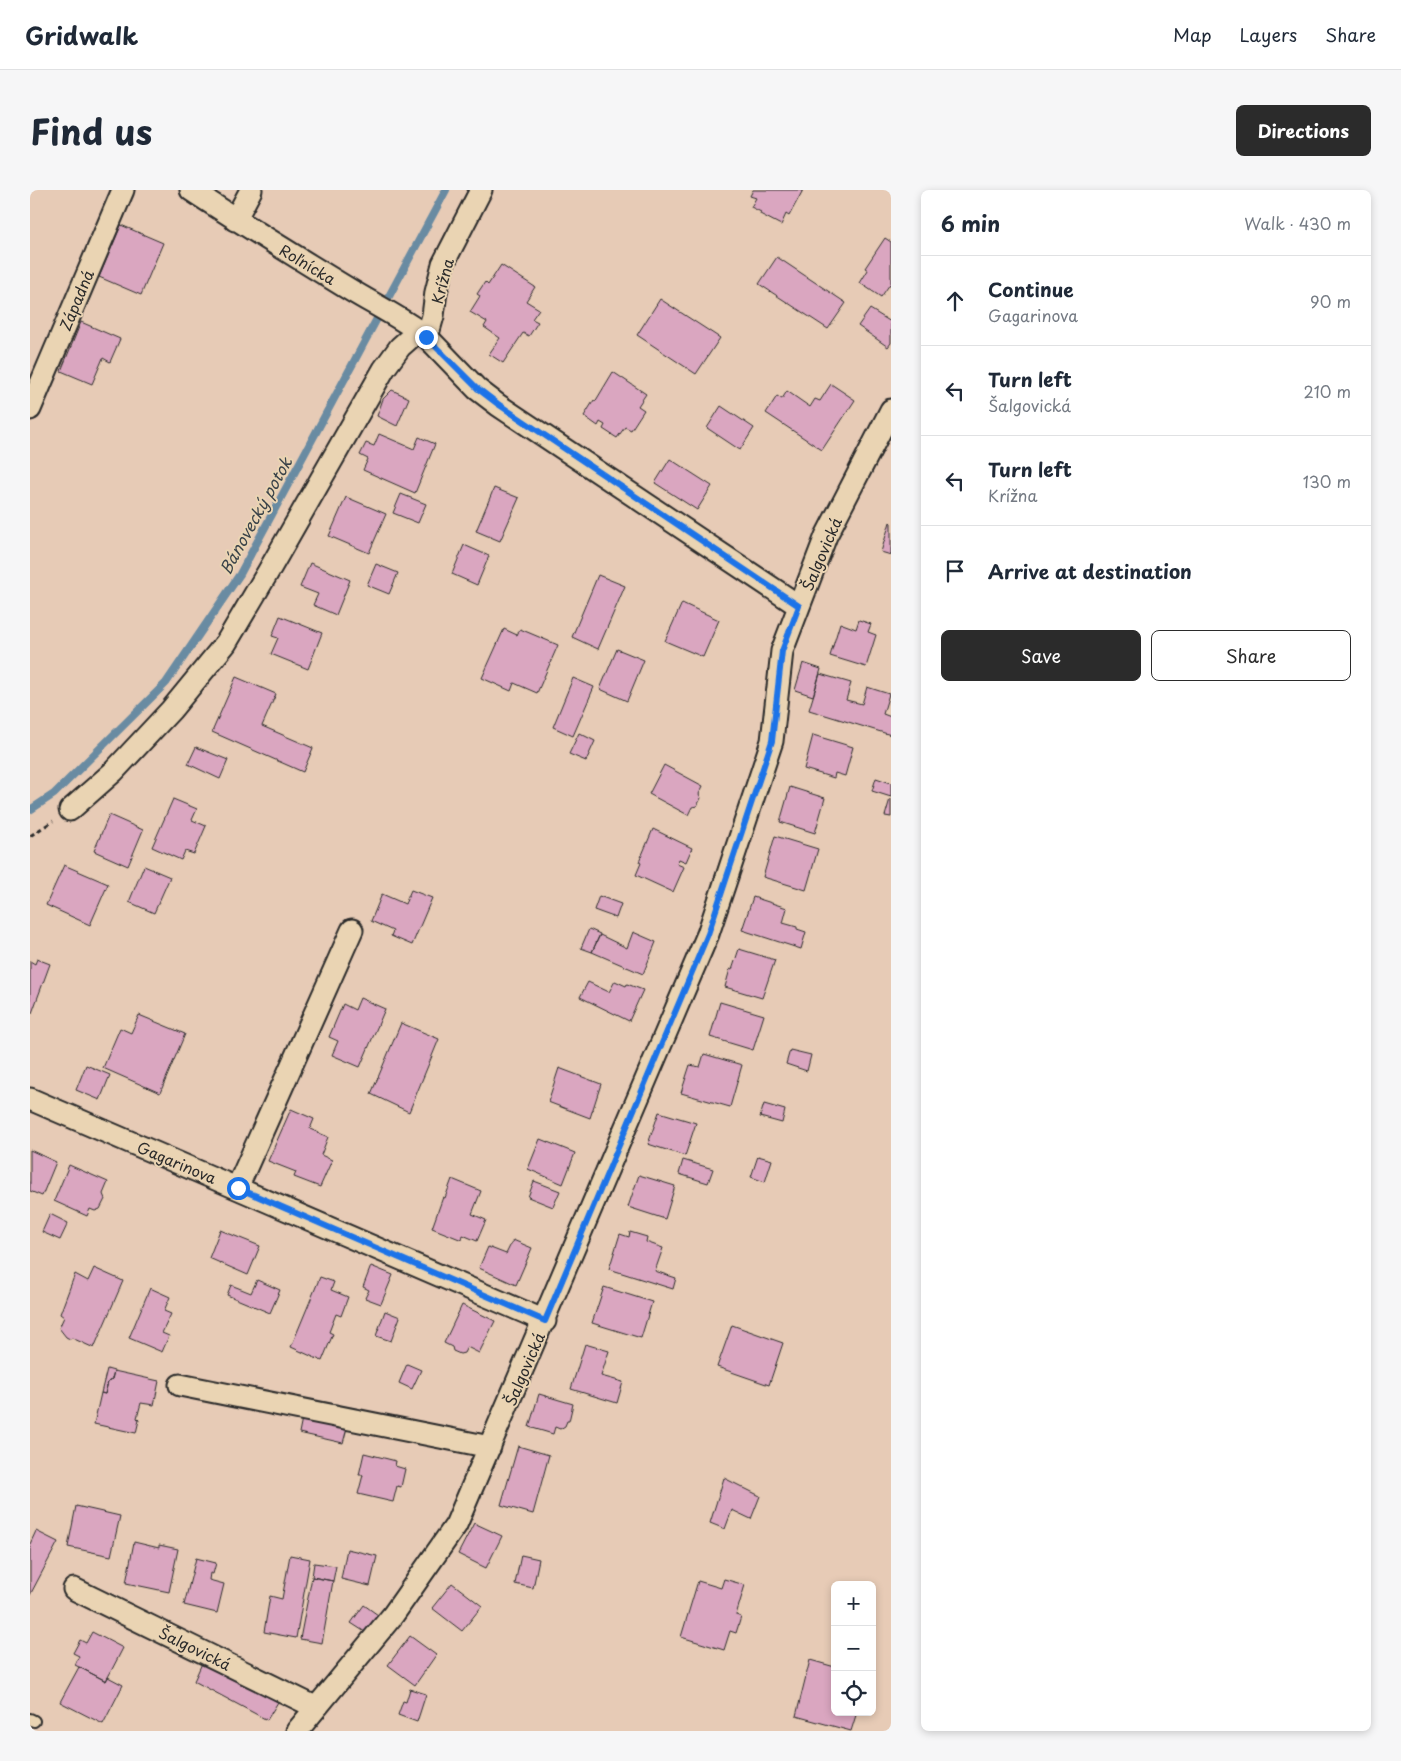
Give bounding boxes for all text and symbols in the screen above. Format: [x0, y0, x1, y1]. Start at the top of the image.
text: Gridwalk [25, 17, 138, 53]
text: Map [1173, 21, 1212, 48]
text: Layers [1240, 21, 1297, 48]
text: Share [1325, 21, 1376, 48]
text: Find us [30, 104, 152, 157]
button: Directions [1236, 105, 1371, 156]
text: 6 min [941, 207, 1000, 239]
text: Walk · 430 m [1244, 211, 1351, 235]
street label: Roľnícka [276, 238, 341, 290]
street label: Krížna [425, 255, 459, 306]
street label: Západná [53, 266, 99, 334]
text: Continue [988, 275, 1074, 303]
icon: ahead [941, 287, 969, 315]
text: 90 m [1310, 289, 1351, 313]
text: Gagarinova [988, 303, 1078, 327]
route end [415, 326, 438, 349]
text: Turn left [988, 365, 1072, 393]
icon: left [941, 377, 969, 405]
text: 210 m [1303, 379, 1351, 403]
text: Šalgovická [988, 393, 1071, 417]
water label: Bánovecký potok [213, 451, 298, 578]
text: Turn left [988, 455, 1072, 483]
icon: left [941, 467, 969, 495]
text: 130 m [1303, 469, 1351, 493]
text: Krížna [988, 483, 1037, 507]
street label: Šalgovická [795, 514, 847, 594]
icon: arrive [941, 557, 969, 585]
text: Arrive at destination [988, 557, 1192, 585]
button: Save [941, 630, 1141, 681]
button: Share [1151, 630, 1351, 681]
street label: Gagarinova [134, 1135, 221, 1189]
route start [227, 1177, 250, 1200]
street label: Šalgovická [498, 1329, 550, 1409]
map controls [831, 1581, 876, 1716]
button: + [831, 1581, 876, 1626]
street label: Šalgovická [155, 1621, 235, 1675]
button: − [831, 1626, 876, 1671]
button: locate [831, 1671, 876, 1716]

